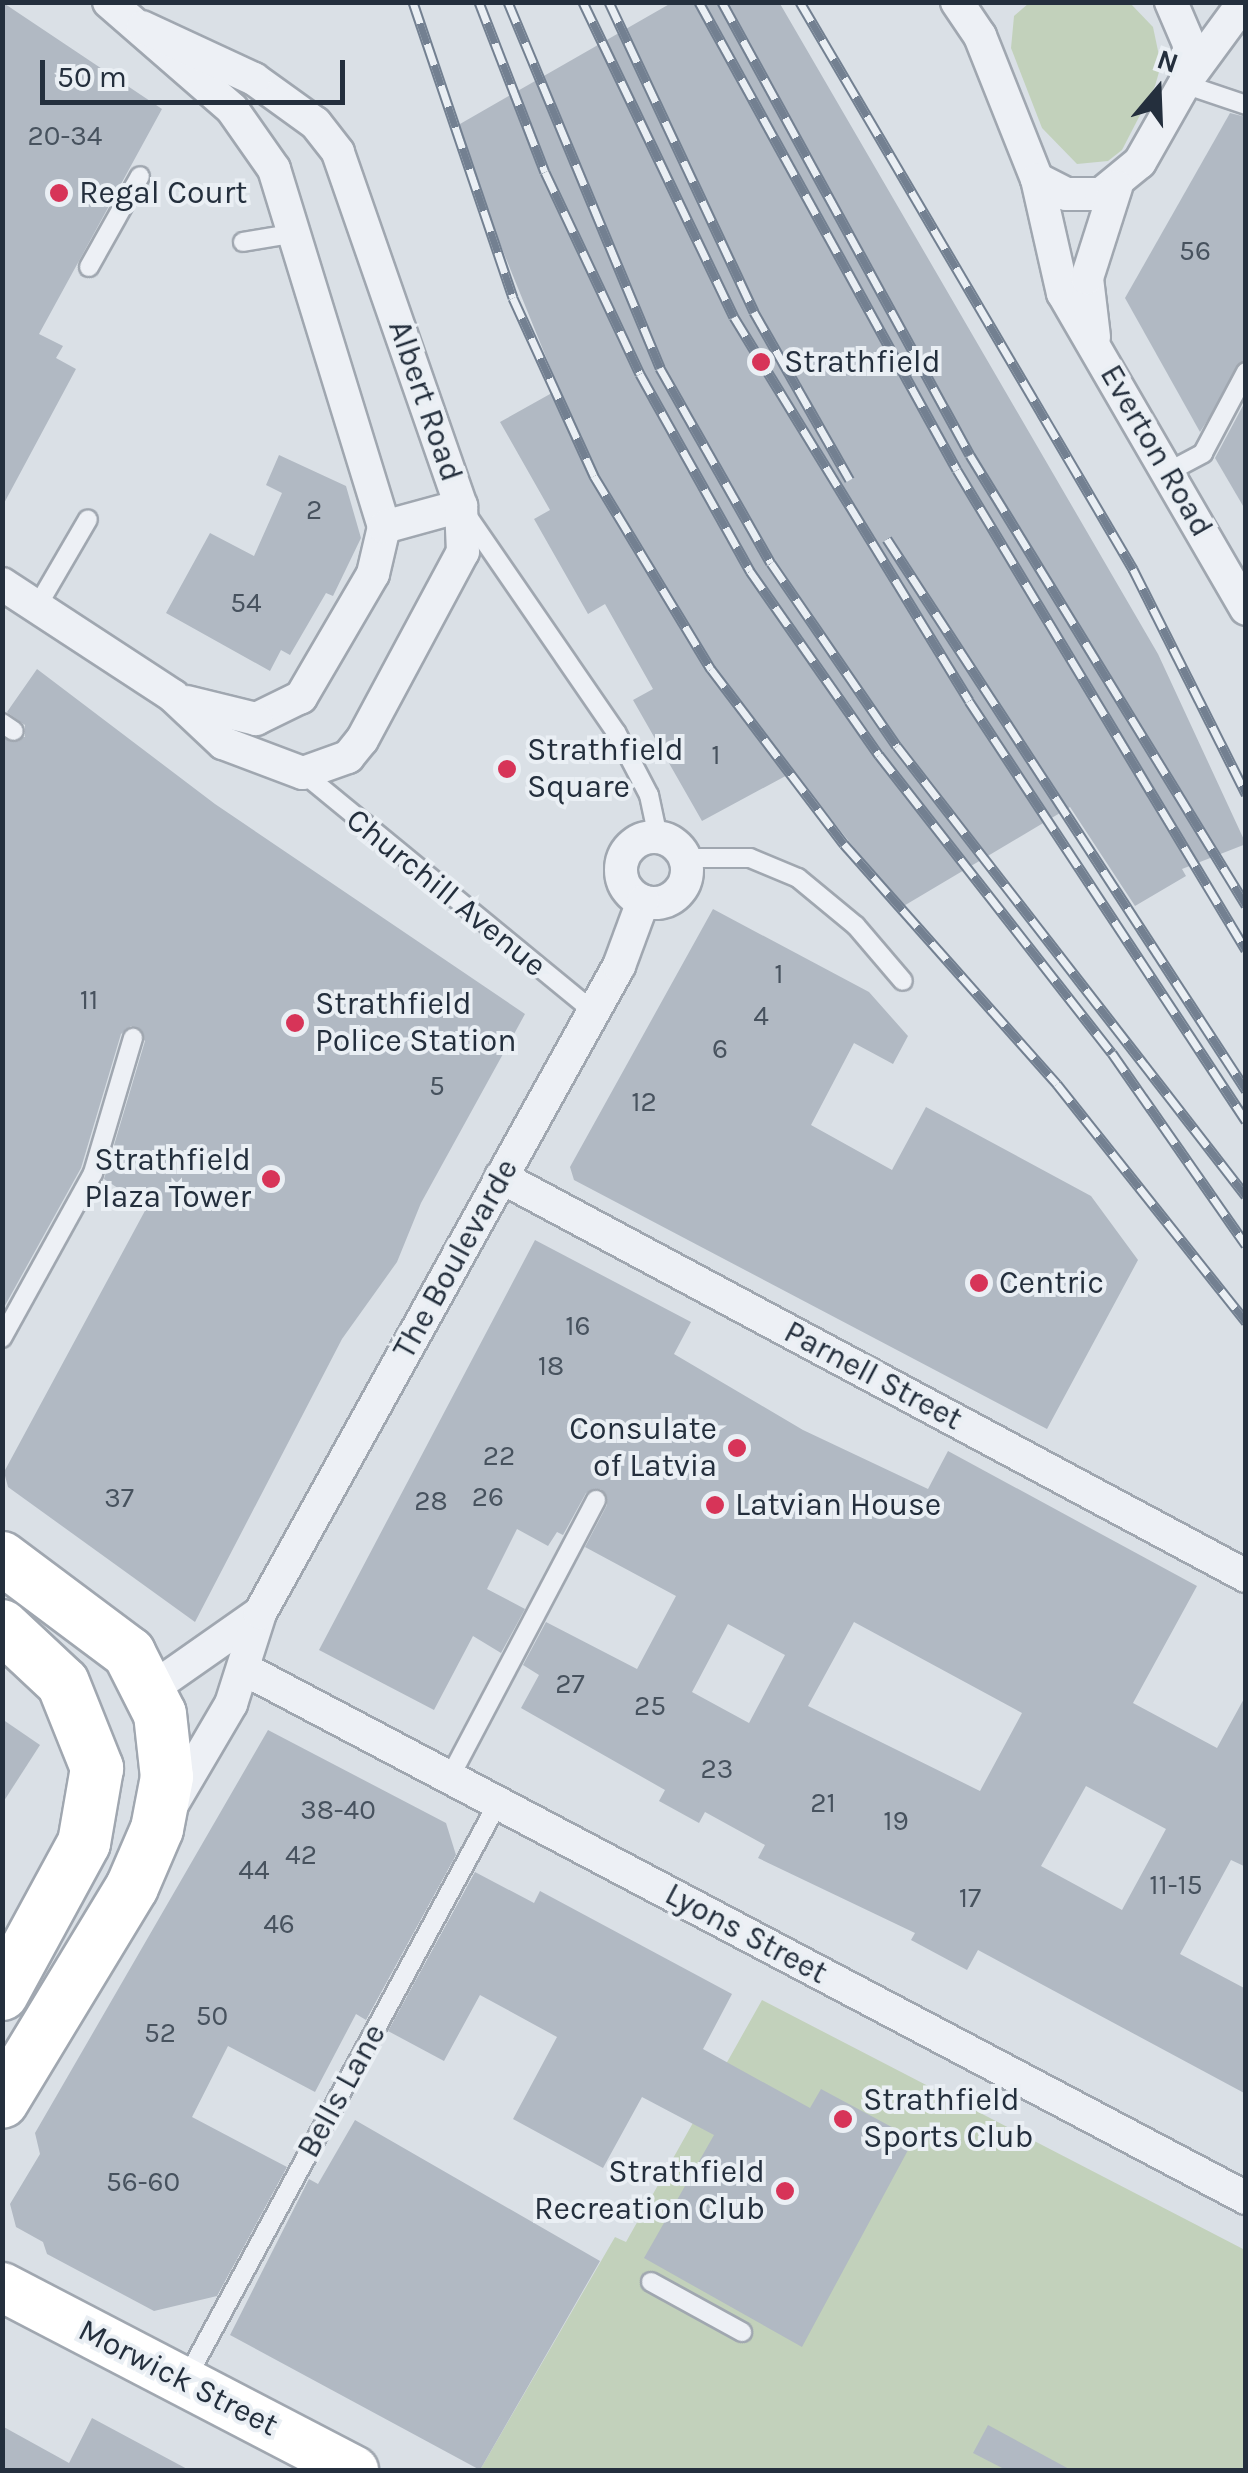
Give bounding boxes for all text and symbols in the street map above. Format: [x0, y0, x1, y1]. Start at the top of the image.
scale bar [45, 40, 350, 102]
north arrow [1108, 40, 1208, 140]
text: N [1153, 42, 1183, 80]
text: 50 m [57, 59, 127, 95]
house number: 20-34 [28, 119, 102, 153]
place label: Regal Court [79, 174, 247, 212]
marker: Regal Court [48, 182, 70, 204]
house number: 56 [1179, 234, 1211, 268]
street label: Albert Road [380, 316, 470, 486]
place label: Strathfield [784, 343, 941, 381]
marker: Strathfield [748, 349, 774, 375]
street label: Everton Road [1091, 358, 1221, 544]
house number: 2 [306, 493, 322, 527]
house number: 54 [230, 586, 262, 620]
place label: Strathfield Square [527, 732, 684, 807]
house number: 1 [711, 738, 721, 772]
marker: Strathfield Square [496, 758, 518, 780]
street label: Churchill Avenue [338, 801, 554, 985]
house number: 1 [774, 957, 784, 991]
house number: 11 [80, 983, 98, 1017]
place label: Strathfield Police Station [315, 986, 517, 1061]
house number: 4 [753, 999, 769, 1033]
marker: Strathfield Police Station [284, 1012, 306, 1034]
house number: 6 [712, 1032, 728, 1066]
house number: 5 [429, 1069, 445, 1103]
house number: 12 [631, 1085, 657, 1119]
place label: Strathfield Plaza Tower [84, 1142, 251, 1217]
street label: The Boulevarde [385, 1153, 527, 1365]
marker: Strathfield Plaza Tower [260, 1168, 282, 1190]
place label: Centric [999, 1264, 1104, 1302]
marker: Centric [968, 1272, 990, 1294]
house number: 16 [565, 1309, 591, 1343]
street label: Parnell Street [777, 1313, 969, 1439]
house number: 18 [538, 1349, 564, 1383]
place label: Consulate of Latvia [569, 1411, 717, 1486]
marker: Consulate of Latvia [726, 1437, 748, 1459]
house number: 22 [483, 1439, 515, 1473]
house number: 26 [472, 1480, 504, 1514]
house number: 37 [104, 1481, 134, 1515]
house number: 28 [414, 1484, 448, 1518]
place label: Latvian House [735, 1486, 941, 1524]
marker: Latvian House [704, 1494, 726, 1516]
house number: 27 [555, 1667, 585, 1701]
house number: 25 [634, 1689, 666, 1723]
house number: 23 [701, 1752, 733, 1786]
house number: 21 [810, 1786, 836, 1820]
house number: 38-40 [300, 1793, 376, 1827]
house number: 19 [883, 1804, 909, 1838]
house number: 42 [285, 1838, 317, 1872]
house number: 44 [238, 1853, 270, 1887]
house number: 11-15 [1149, 1868, 1203, 1902]
street label: Lyons Street [658, 1875, 834, 1993]
house number: 17 [959, 1881, 981, 1915]
house number: 46 [263, 1907, 295, 1941]
house number: 50 [196, 1999, 228, 2033]
house number: 52 [144, 2016, 176, 2050]
street label: Bells Lane [290, 2017, 394, 2165]
place label: Strathfield Sports Club [863, 2082, 1033, 2157]
marker: Strathfield Sports Club [832, 2108, 854, 2130]
place label: Strathfield Recreation Club [534, 2154, 765, 2229]
house number: 56-60 [106, 2165, 180, 2199]
marker: Strathfield Recreation Club [774, 2180, 796, 2202]
street label: Morwick Street [72, 2311, 284, 2445]

